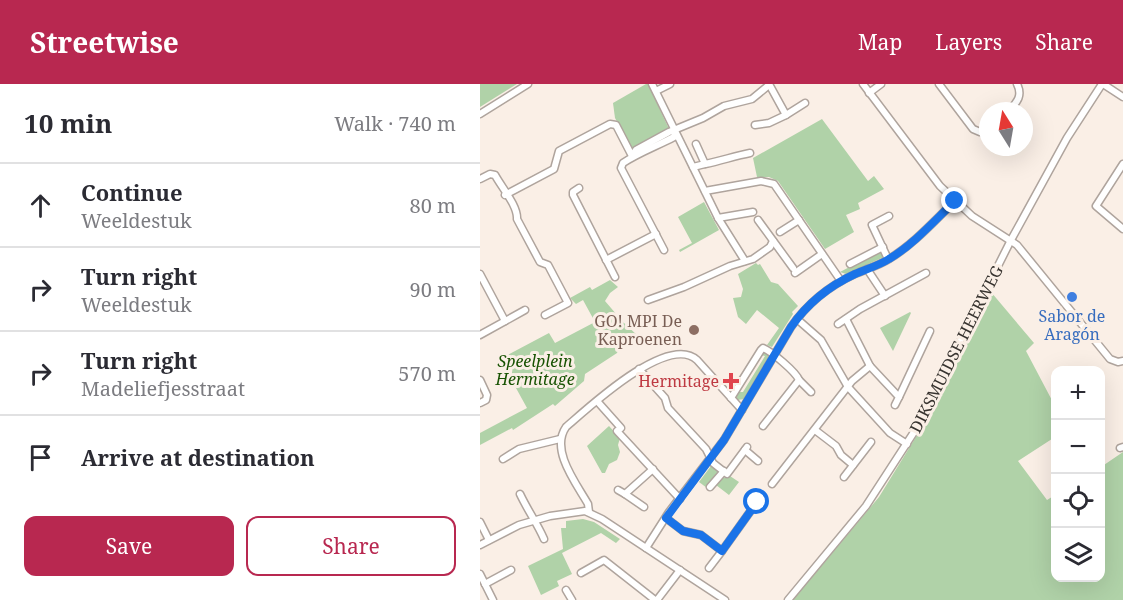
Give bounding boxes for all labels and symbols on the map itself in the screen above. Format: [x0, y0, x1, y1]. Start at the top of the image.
north arrow [979, 102, 1033, 156]
route end [941, 187, 967, 213]
street label: DIKSMUIDSE HEERWEG [904, 261, 1008, 436]
marker: Sabor de Aragón [1065, 290, 1079, 304]
place label: Sabor de Aragón [1039, 305, 1105, 345]
place label: GO! MPI De Kaproenen [594, 310, 682, 350]
marker: GO! MPI De Kaproenen [687, 323, 701, 337]
park label: Speelplein Hermitage [494, 350, 575, 390]
place label: Hermitage [638, 370, 719, 392]
marker: Hermitage [724, 374, 738, 388]
route start [743, 488, 769, 514]

